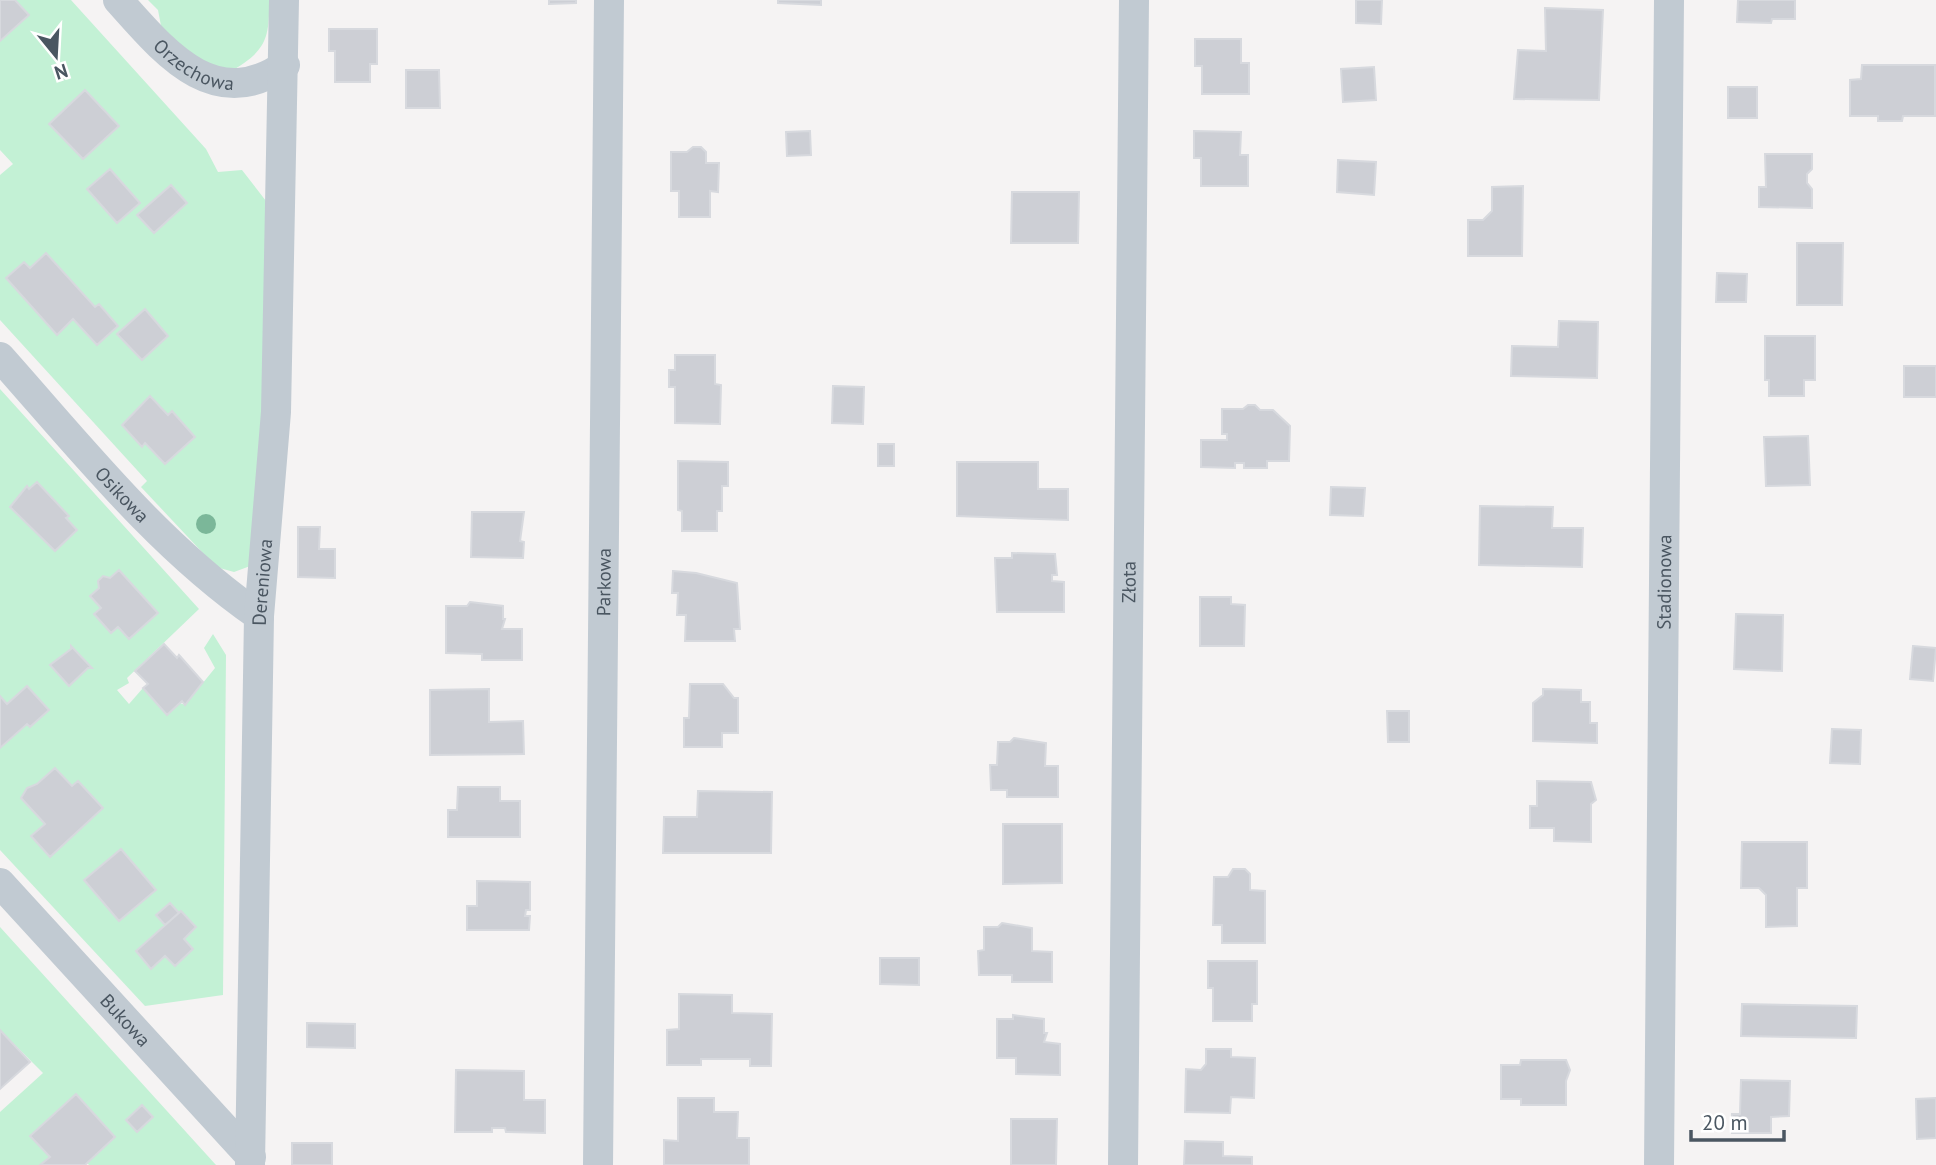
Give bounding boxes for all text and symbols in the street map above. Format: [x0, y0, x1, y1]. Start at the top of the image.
north arrow [21, 21, 91, 91]
street label: Orzechowa [149, 34, 235, 95]
text: N [52, 59, 71, 86]
street label: Osikowa [90, 461, 154, 528]
street label: Stadionowa [1652, 534, 1676, 630]
street label: Dereniowa [247, 538, 277, 626]
street label: Parkowa [591, 548, 616, 616]
street label: Złota [1116, 561, 1141, 603]
street label: Bukowa [95, 989, 156, 1052]
scale bar [1691, 1098, 1784, 1142]
text: 20 m [1702, 1109, 1748, 1136]

